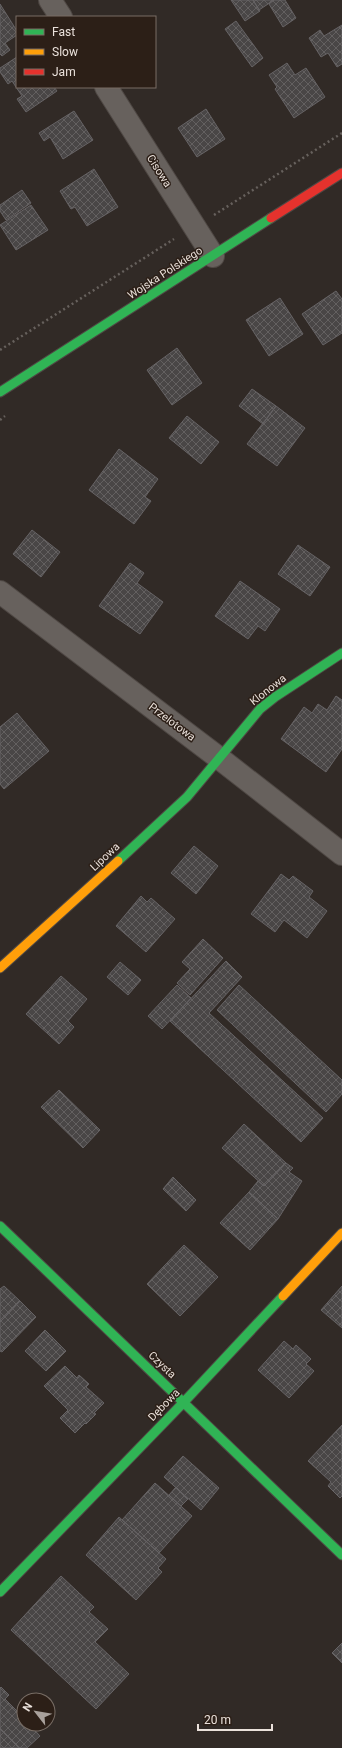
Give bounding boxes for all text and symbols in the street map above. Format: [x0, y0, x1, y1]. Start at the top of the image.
legend [16, 16, 156, 88]
text: Fast [52, 25, 75, 39]
text: Slow [52, 45, 78, 59]
text: Jam [52, 65, 76, 79]
street label: Cisowa [144, 152, 174, 190]
street label: Wojska Polskiego [125, 244, 205, 302]
street label: Klonowa [247, 672, 289, 708]
street label: Przelotowa [146, 700, 198, 744]
street label: Lipowa [88, 840, 122, 874]
street label: Czysta [146, 1349, 178, 1381]
street label: Dębowa [146, 1386, 182, 1424]
north arrow [16, 1692, 56, 1732]
text: N [20, 1700, 36, 1714]
scale bar [198, 1706, 272, 1732]
text: 20 m [204, 1713, 231, 1727]

